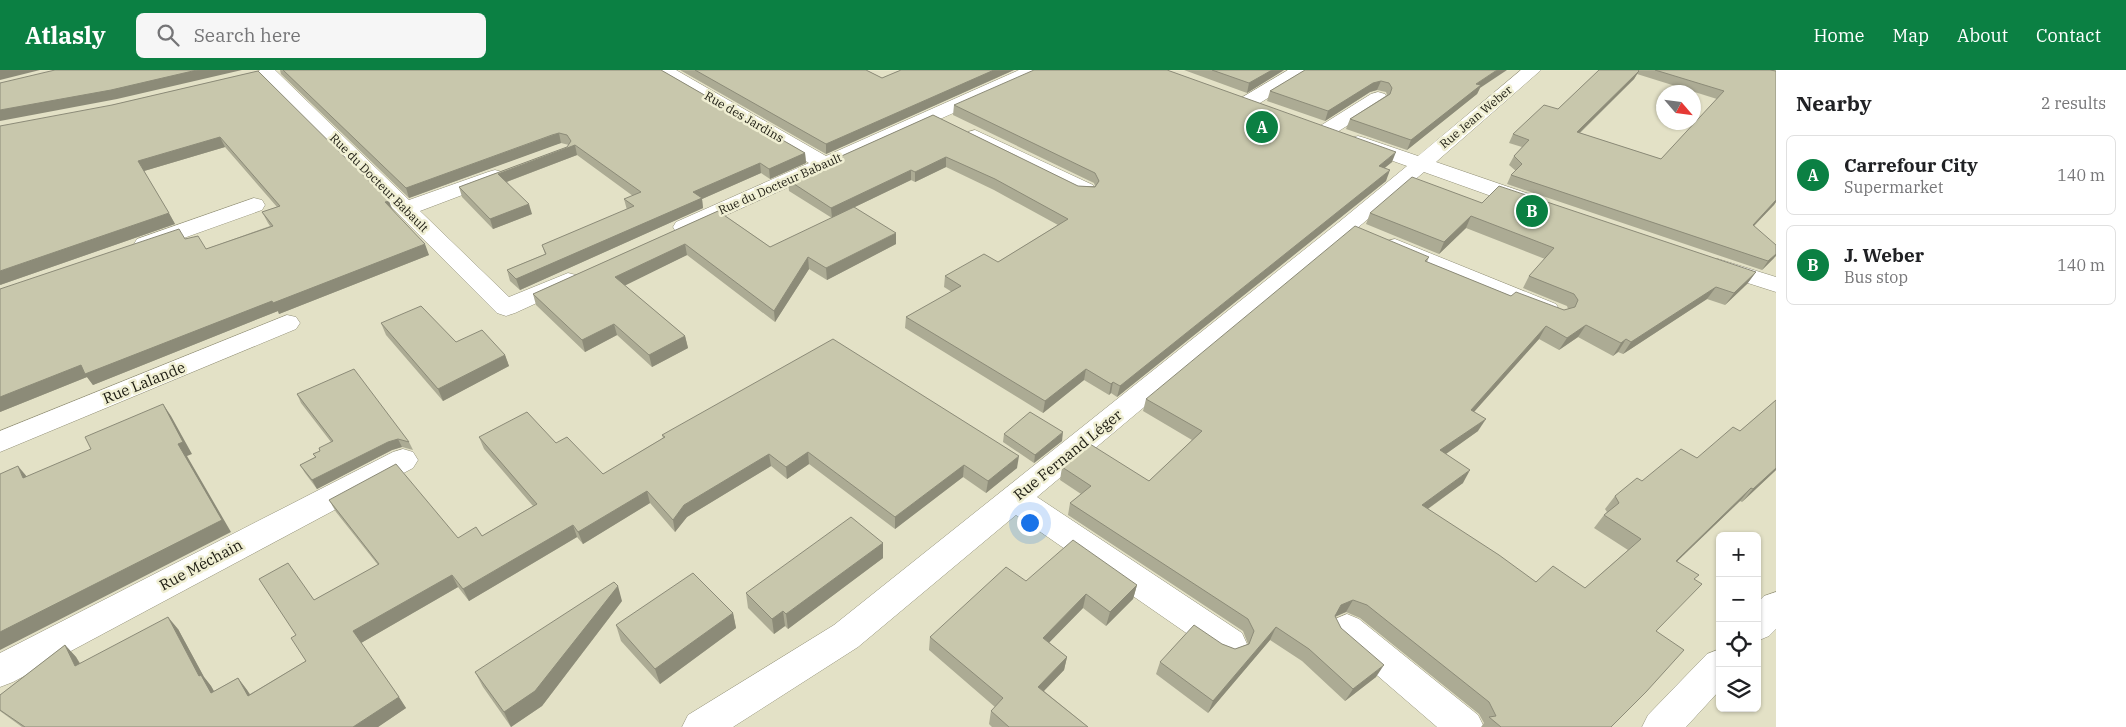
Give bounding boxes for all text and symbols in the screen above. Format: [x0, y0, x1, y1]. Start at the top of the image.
search box [136, 13, 486, 58]
text: Atlasly [25, 19, 106, 51]
icon: search [154, 21, 182, 49]
text: Search here [194, 23, 301, 47]
text: Home [1813, 24, 1865, 47]
text: Map [1893, 24, 1929, 47]
text: About [1957, 24, 2008, 47]
text: Contact [2036, 24, 2101, 47]
street label: Rue Jean Weber [1436, 81, 1516, 151]
north arrow [1656, 85, 1701, 130]
street label: Rue des Jardins [702, 88, 787, 145]
text: Nearby [1796, 89, 1872, 117]
text: 2 results [2041, 93, 2106, 113]
pin: A [1246, 108, 1278, 146]
street label: Rue du Docteur Babault [327, 130, 432, 235]
street label: Rue du Docteur Babault [716, 150, 844, 218]
text: Carrefour City [1844, 153, 1978, 177]
text: A [1807, 165, 1819, 185]
text: 140 m [2057, 165, 2105, 185]
text: Supermarket [1844, 177, 1943, 197]
pin: B [1516, 192, 1548, 230]
text: J. Weber [1844, 243, 1924, 267]
text: B [1807, 255, 1819, 275]
text: 140 m [2057, 255, 2105, 275]
text: Bus stop [1844, 267, 1908, 287]
street label: Rue Lalande [100, 357, 188, 408]
street label: Rue Fernand Léger [1010, 405, 1126, 504]
your location [1017, 510, 1043, 536]
map controls [1716, 532, 1761, 712]
button: + [1716, 532, 1761, 577]
street label: Rue Méchain [156, 534, 246, 594]
button: − [1716, 577, 1761, 622]
button: locate [1716, 622, 1761, 667]
button: layers [1716, 667, 1761, 712]

